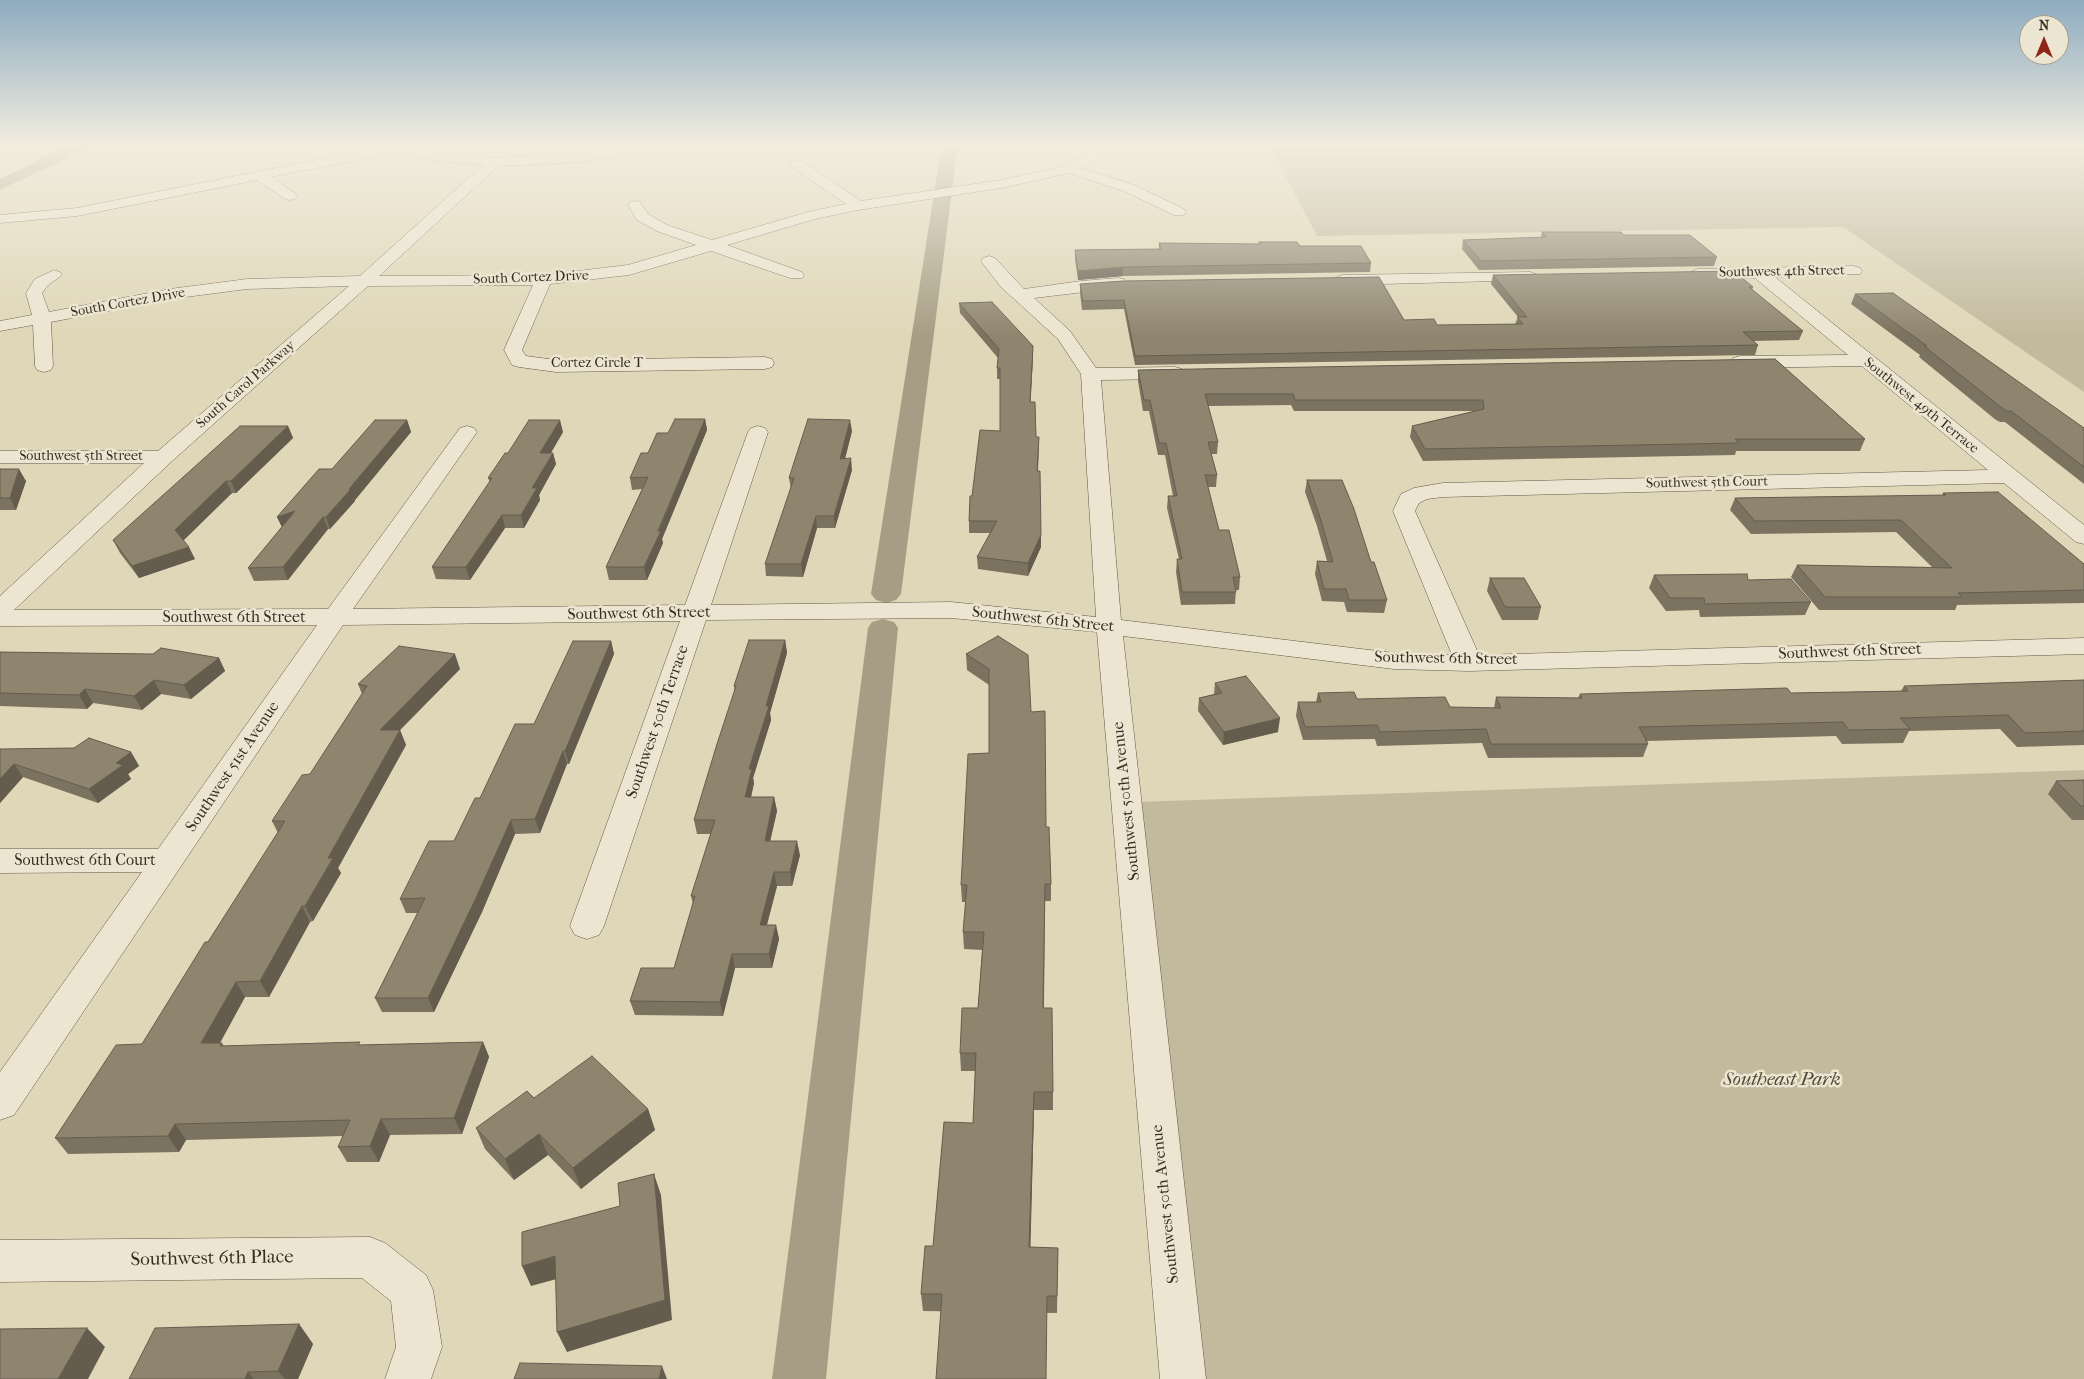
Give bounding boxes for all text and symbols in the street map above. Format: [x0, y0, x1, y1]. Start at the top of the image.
north arrow [2019, 15, 2069, 65]
text: N [2039, 17, 2049, 34]
street label: Southwest 4th Street [1719, 263, 1845, 281]
street label: South Cortez Drive [473, 268, 589, 288]
street label: South Cortez Drive [70, 285, 186, 321]
street label: South Carol Parkway [193, 338, 299, 432]
street label: Southwest 49th Terrace [1860, 354, 1982, 458]
street label: Cortez Circle T [551, 356, 643, 372]
street label: Southwest 5th Street [19, 449, 143, 465]
street label: Southwest 5th Court [1646, 474, 1768, 492]
street label: Southwest 6th Street [567, 603, 711, 625]
street label: Southwest 6th Street [971, 603, 1115, 637]
street label: Southwest 6th Street [162, 608, 306, 628]
street label: Southwest 6th Street [1778, 640, 1922, 664]
street label: Southwest 50th Terrace [623, 643, 693, 801]
street label: Southwest 6th Street [1374, 648, 1518, 670]
street label: Southwest 51st Avenue [182, 698, 284, 836]
street label: Southwest 50th Avenue [1109, 721, 1145, 881]
street label: Southwest 6th Court [14, 851, 156, 871]
park label: Southeast Park [1723, 1069, 1841, 1091]
street label: Southwest 50th Avenue [1148, 1124, 1184, 1284]
street label: Southwest 6th Place [130, 1246, 294, 1272]

